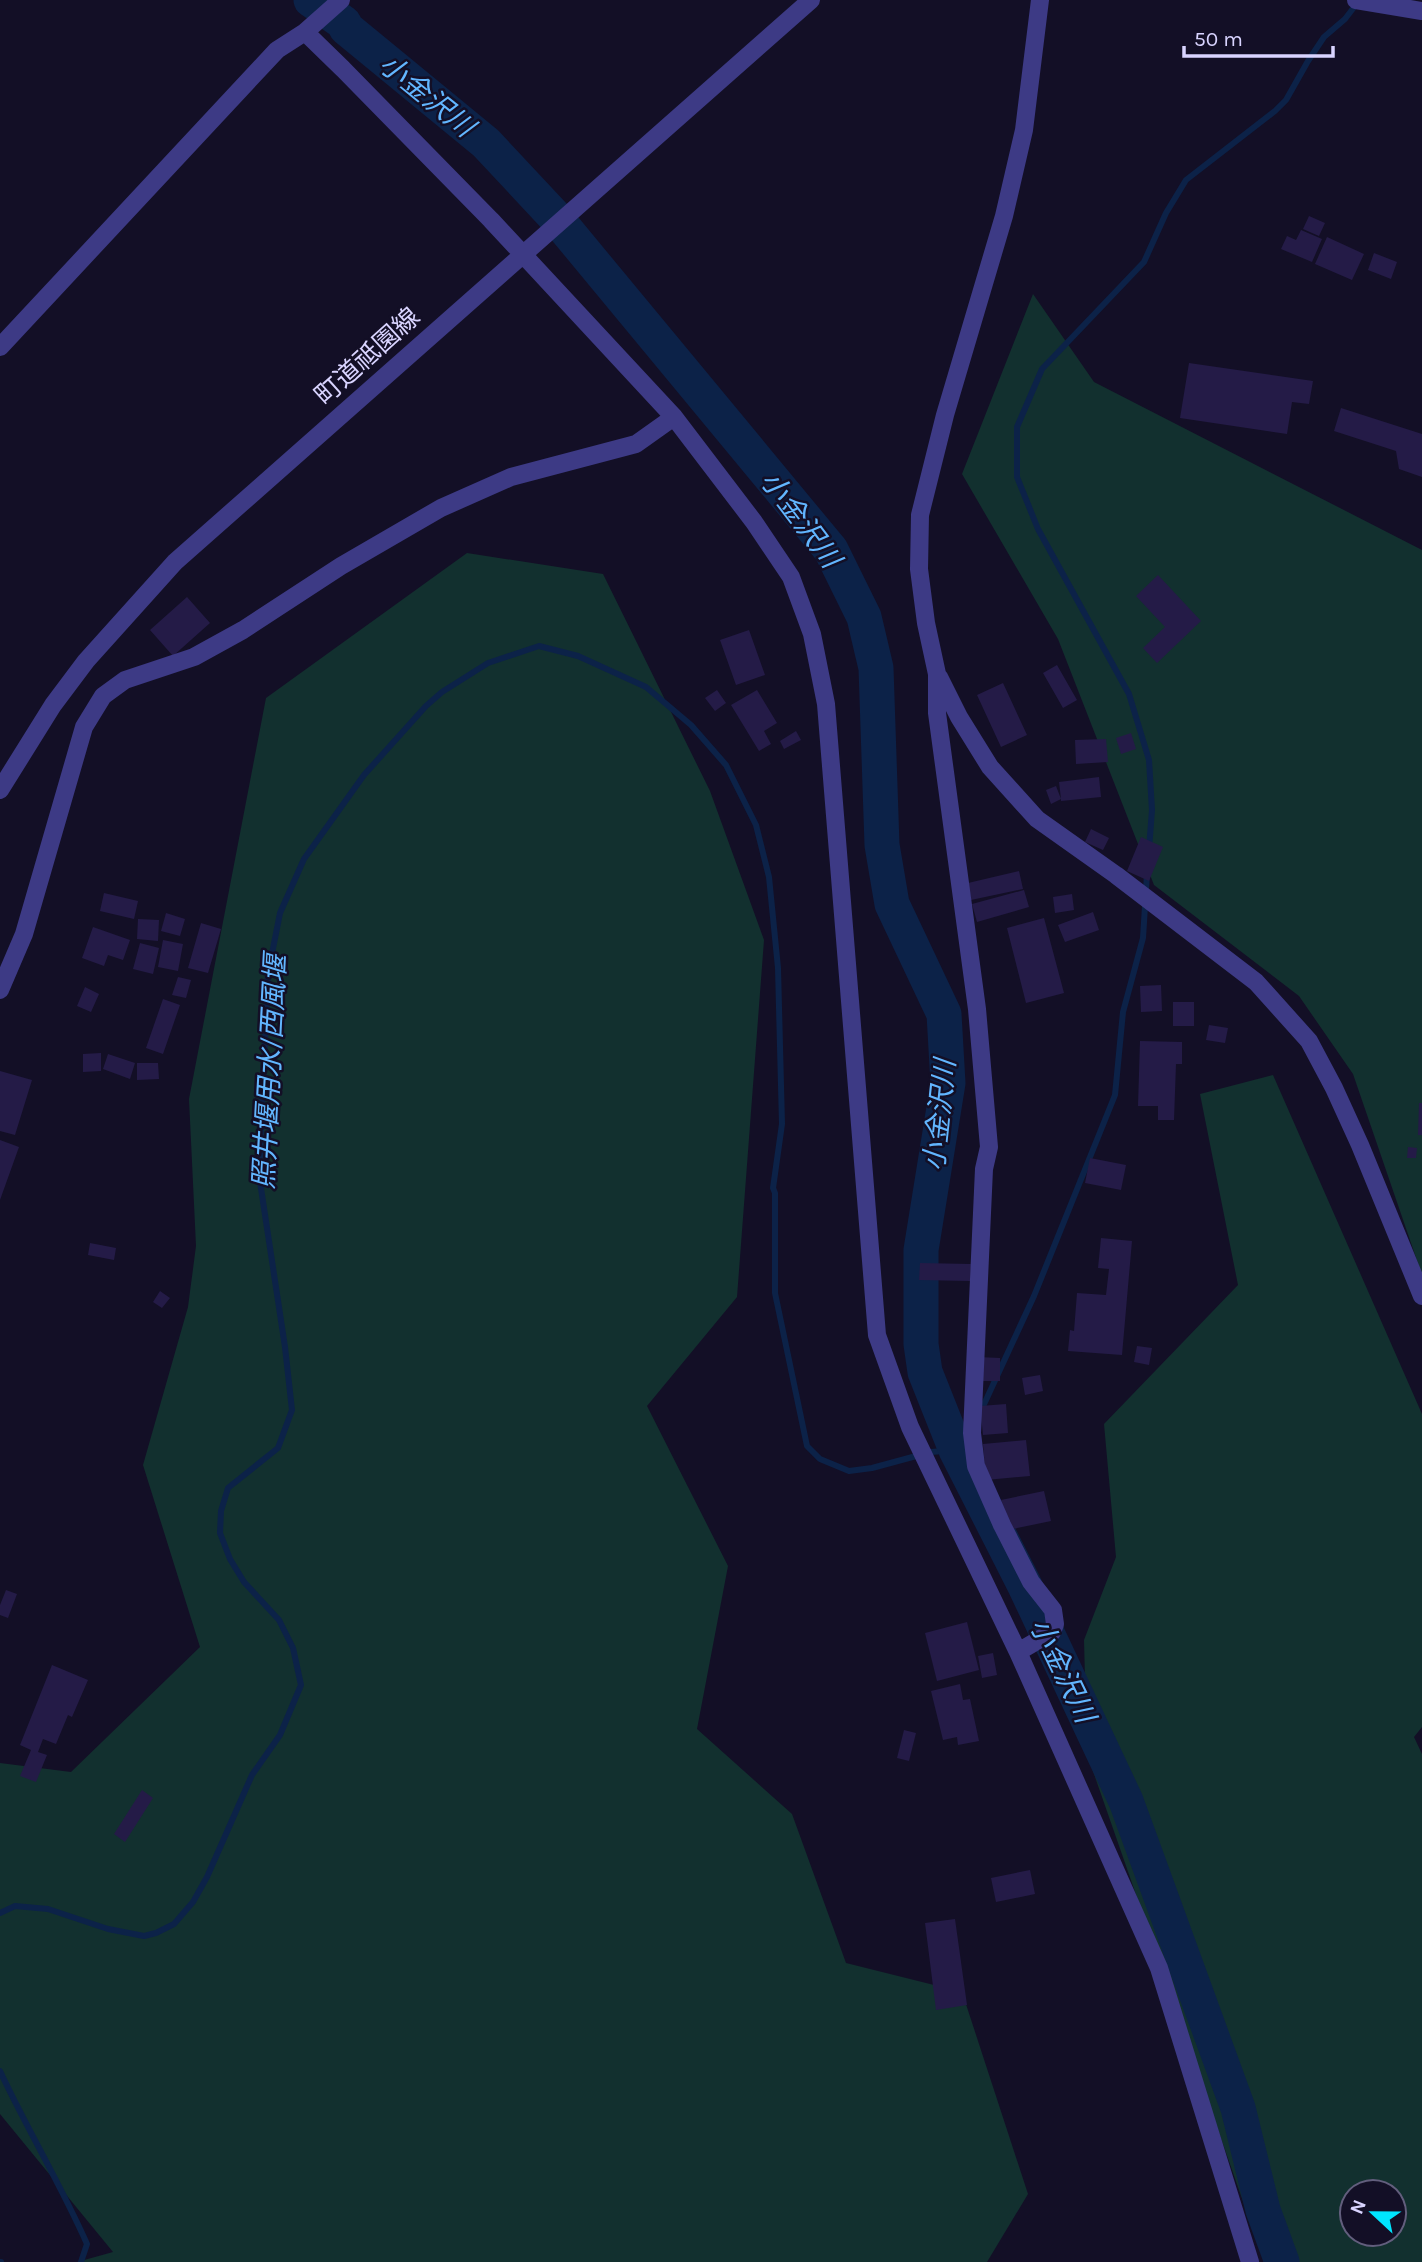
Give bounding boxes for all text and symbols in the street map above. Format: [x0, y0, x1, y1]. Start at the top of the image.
scale bar [1184, 14, 1333, 58]
text: 50 m [1194, 27, 1243, 51]
water label: 小金沢川 [373, 47, 483, 145]
street label: 町道祗園線 [309, 301, 426, 411]
water label: 小金沢川 [754, 465, 849, 576]
water label: 照井堰用水/西風堰 [247, 949, 292, 1190]
water label: 小金沢川 [917, 1055, 962, 1172]
water label: 小金沢川 [1023, 1613, 1103, 1730]
north arrow [1338, 2178, 1408, 2248]
text: N [1345, 2197, 1371, 2217]

